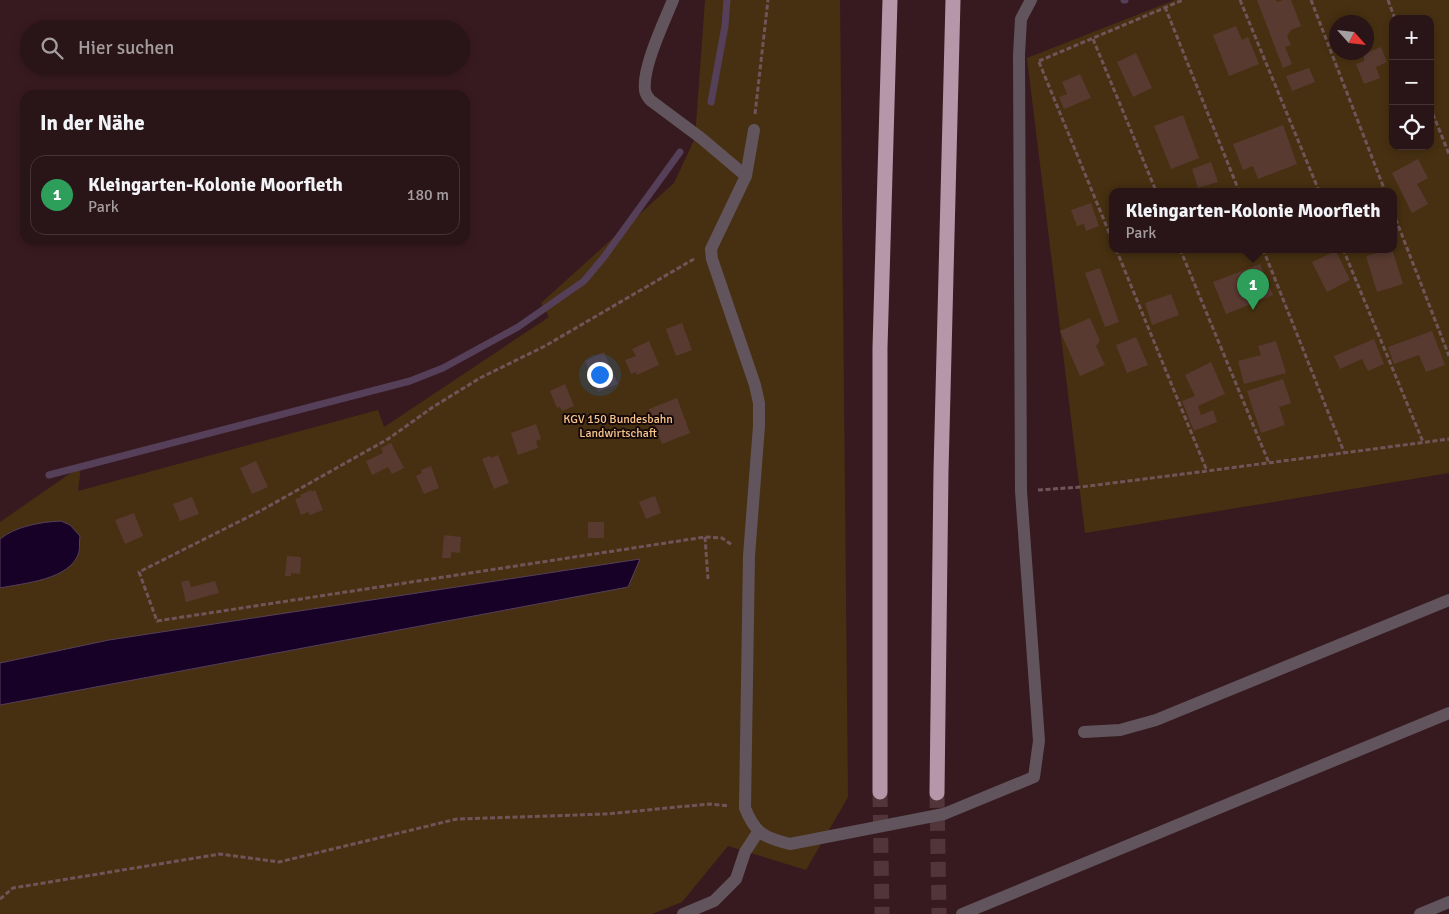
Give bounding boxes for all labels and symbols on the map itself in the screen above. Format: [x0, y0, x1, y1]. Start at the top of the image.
north arrow [1329, 15, 1374, 60]
pin: 1 [1237, 269, 1269, 310]
your location [587, 362, 613, 388]
park label: KGV 150 Bundesbahn Landwirtschaft [563, 412, 673, 441]

